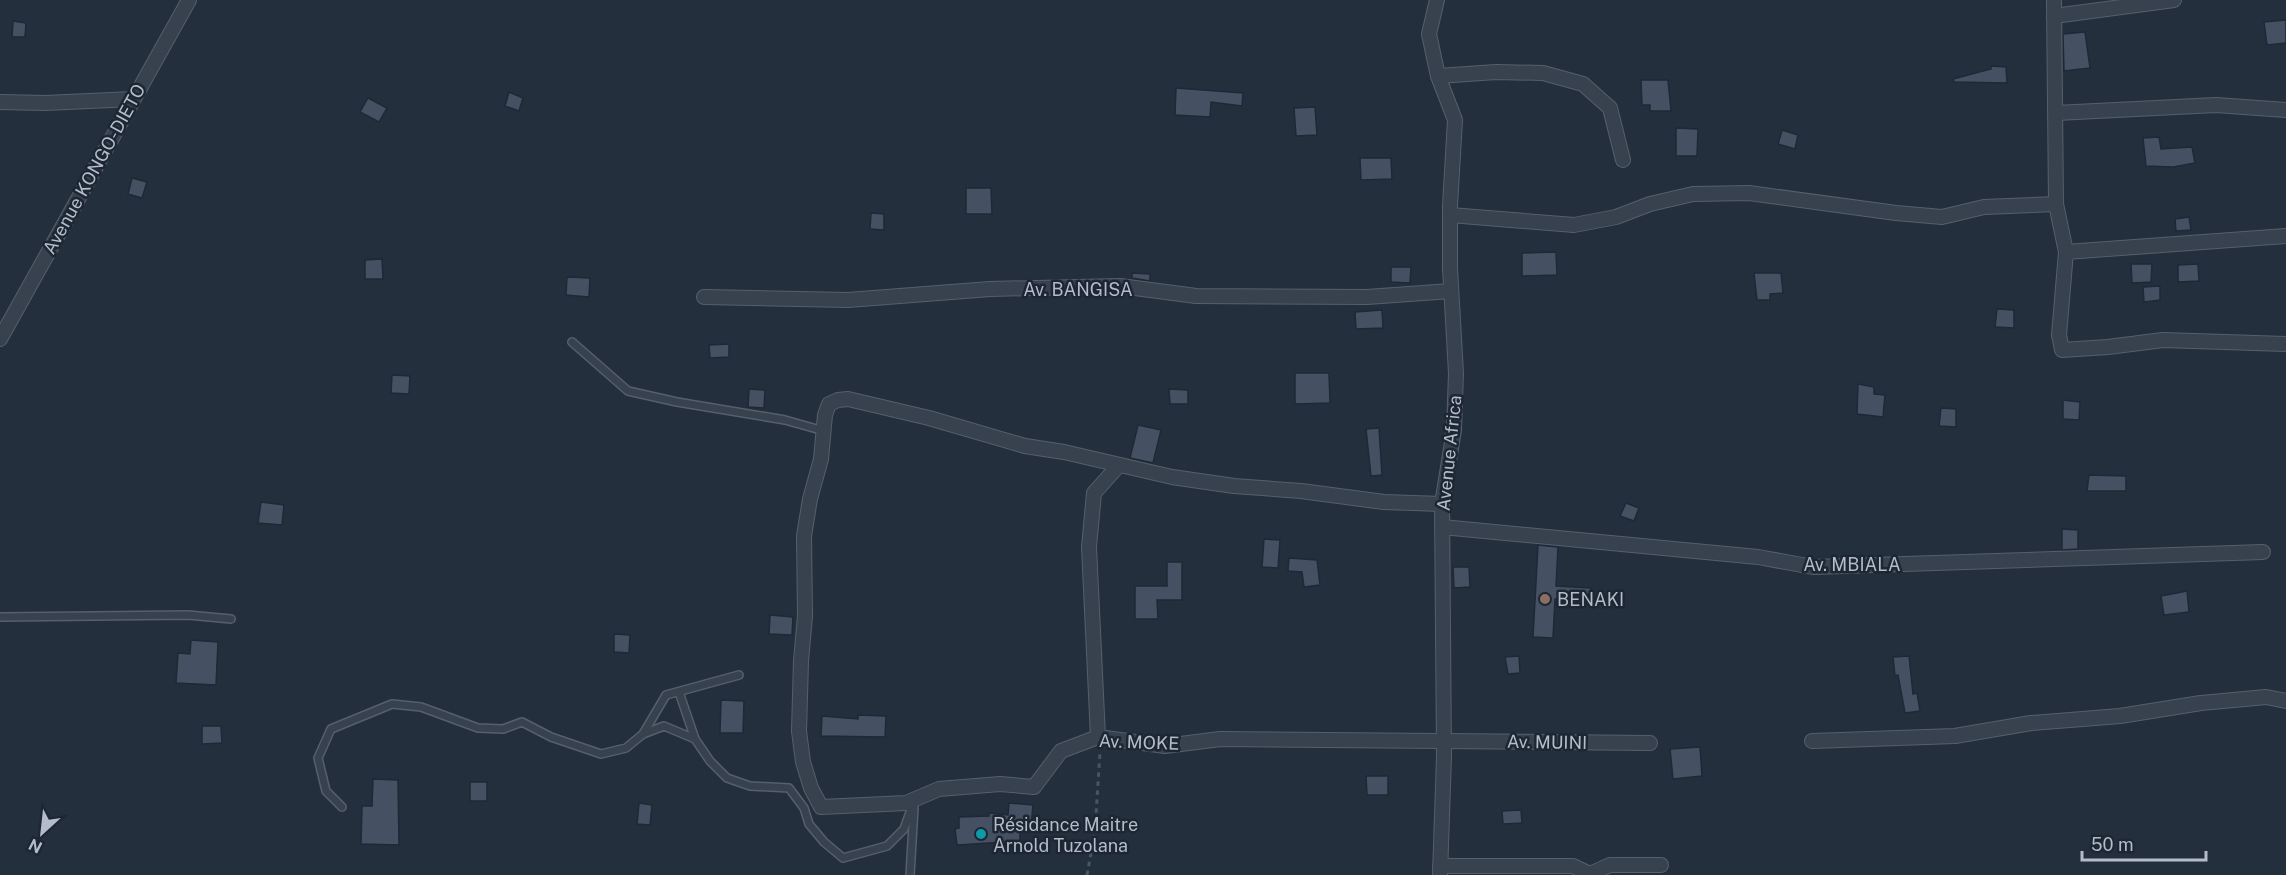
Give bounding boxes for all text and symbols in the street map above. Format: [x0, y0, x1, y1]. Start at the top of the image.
street label: Avenue KONGO-DIETO [38, 80, 150, 258]
street label: Av. BANGISA [1023, 279, 1133, 300]
street label: Avenue Africa [1432, 394, 1466, 512]
street label: Av. MBIALA [1803, 554, 1901, 575]
place label: BENAKI [1557, 589, 1624, 610]
marker: BENAKI [1538, 592, 1552, 606]
street label: Av. MOKE [1098, 730, 1180, 754]
street label: Av. MUINI [1507, 731, 1587, 753]
north arrow [12, 803, 72, 863]
place label: Résidance Maitre Arnold Tuzolana [993, 814, 1138, 856]
scale bar [2082, 824, 2206, 862]
marker: Résidance Maitre Arnold Tuzolana [974, 827, 988, 841]
text: 50 m [2091, 834, 2134, 855]
text: N [26, 835, 45, 857]

